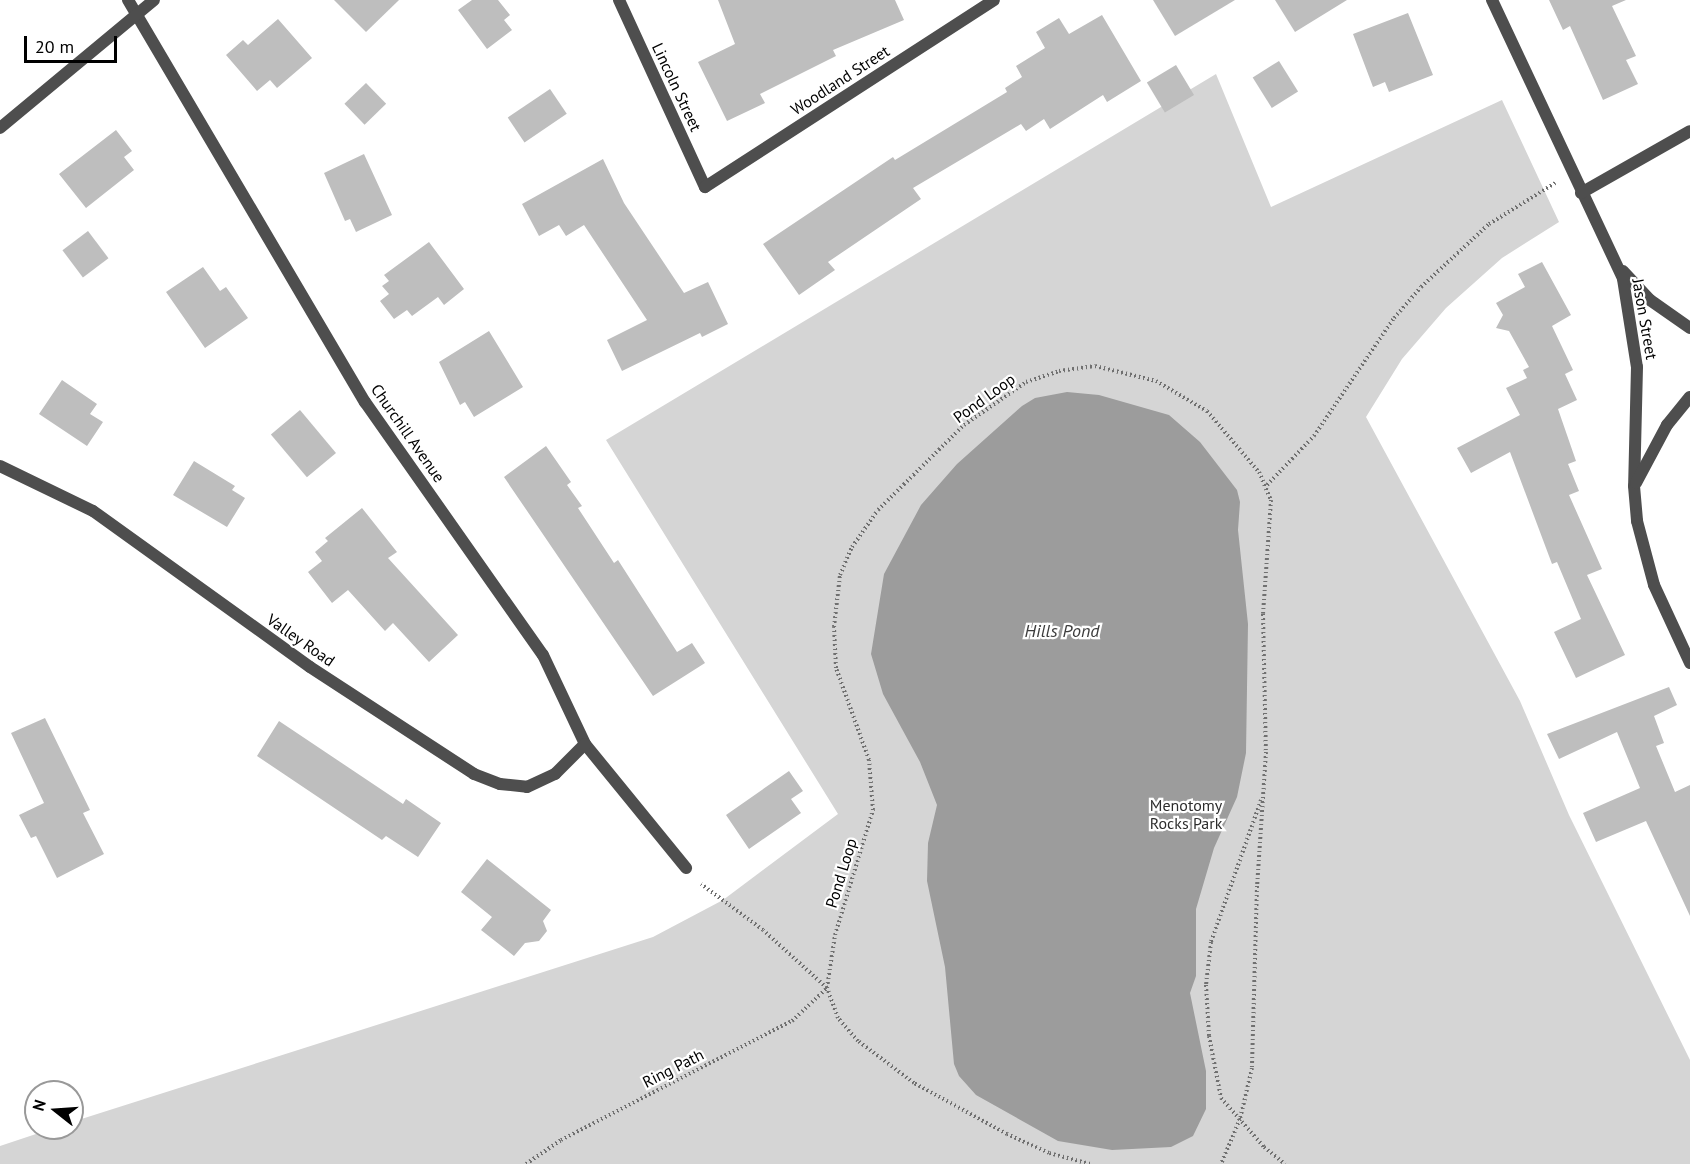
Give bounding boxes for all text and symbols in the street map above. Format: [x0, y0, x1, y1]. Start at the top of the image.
scale bar [27, 24, 120, 62]
text: 20 m [35, 35, 74, 58]
street label: Lincoln Street [648, 40, 706, 134]
street label: Woodland Street [787, 41, 893, 119]
street label: Jason Street [1628, 277, 1662, 361]
street label: Pond Loop [949, 369, 1019, 427]
street label: Churchill Avenue [367, 380, 449, 486]
street label: Valley Road [263, 609, 339, 671]
water label: Hills Pond [1025, 620, 1099, 642]
park label: Menotomy Rocks Park [1150, 795, 1222, 833]
street label: Pond Loop [821, 836, 861, 910]
street label: Ring Path [639, 1044, 707, 1092]
north arrow [24, 1080, 84, 1140]
text: N [28, 1097, 50, 1113]

